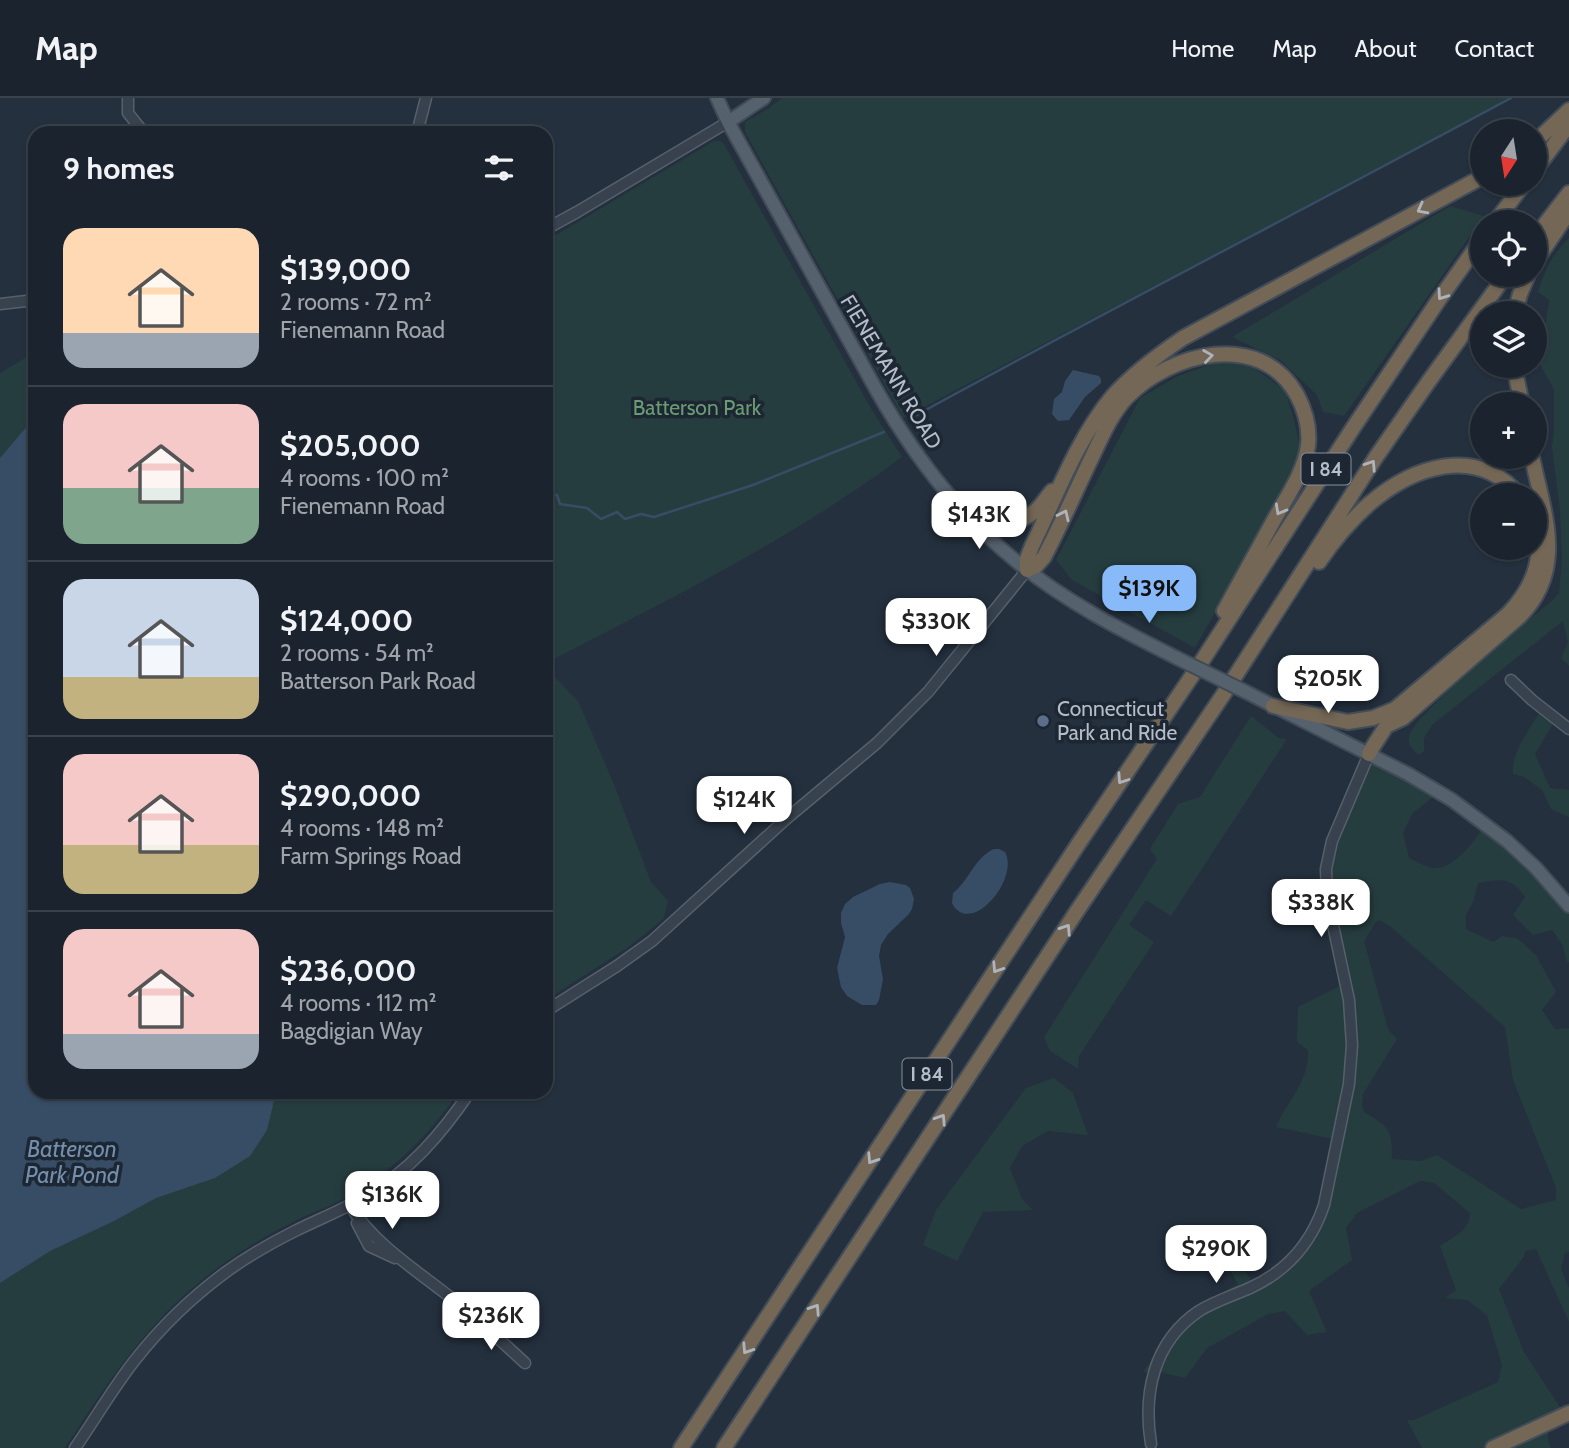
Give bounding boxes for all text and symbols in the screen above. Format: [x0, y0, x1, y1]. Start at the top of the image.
text: Map [35, 28, 98, 68]
text: Home [1171, 34, 1234, 63]
text: Map [1272, 34, 1317, 63]
text: About [1355, 34, 1417, 63]
text: Contact [1455, 34, 1534, 63]
north arrow [1470, 119, 1547, 196]
map controls [1470, 119, 1547, 560]
icon: filters [480, 149, 518, 187]
text: 9 homes [63, 150, 174, 187]
one-way arrow [1417, 201, 1429, 214]
button: locate [1470, 210, 1547, 287]
text: $139,000 [280, 251, 411, 288]
icon: home [119, 256, 203, 340]
one-way arrow [1438, 287, 1450, 300]
text: 2 rooms · 72 m² [280, 288, 432, 316]
street label: FIENEMANN ROAD [836, 290, 947, 453]
button: layers [1470, 301, 1547, 378]
text: Fienemann Road [280, 316, 445, 344]
one-way arrow [1203, 349, 1214, 364]
button: + [1470, 392, 1547, 469]
park label: Batterson Park [633, 395, 762, 420]
text: $205,000 [280, 427, 421, 464]
icon: home [119, 432, 203, 516]
road number: I 84 [1302, 454, 1350, 484]
one-way arrow [1363, 460, 1375, 473]
text: 4 rooms · 100 m² [280, 464, 449, 492]
button: − [1470, 483, 1547, 560]
pin: $143K [930, 491, 1028, 551]
text: Fienemann Road [280, 492, 445, 520]
text: $143K [948, 500, 1010, 528]
one-way arrow [1274, 503, 1288, 516]
one-way arrow [1056, 510, 1070, 522]
pin: $139K [1100, 566, 1198, 625]
text: $139K [1118, 574, 1180, 602]
pin: $330K [887, 598, 985, 658]
text: $124,000 [280, 602, 413, 639]
icon: home [119, 607, 203, 691]
text: $330K [902, 607, 970, 635]
text: 2 rooms · 54 m² [280, 639, 434, 667]
pin: $205K [1279, 656, 1377, 715]
text: $205K [1294, 664, 1362, 692]
text: Batterson Park Road [280, 667, 476, 695]
place label: Connecticut Park and Ride [1057, 696, 1177, 745]
marker: Connecticut Park and Ride [1035, 713, 1051, 729]
one-way arrow [1118, 771, 1131, 784]
pin: $124K [695, 776, 793, 836]
text: $290,000 [280, 777, 421, 814]
icon: home [119, 782, 203, 866]
text: $124K [713, 785, 775, 813]
text: 4 rooms · 148 m² [280, 814, 444, 842]
text: Farm Springs Road [280, 842, 462, 870]
pin: $338K [1272, 880, 1370, 939]
text: $338K [1288, 888, 1354, 916]
one-way arrow [1057, 924, 1070, 937]
text: $236,000 [280, 952, 417, 989]
icon: home [119, 957, 203, 1041]
one-way arrow [992, 961, 1005, 974]
text: 4 rooms · 112 m² [280, 989, 436, 1017]
text: Bagdigian Way [280, 1017, 423, 1045]
road number: I 84 [902, 1058, 951, 1090]
one-way arrow [932, 1114, 945, 1127]
water label: Batterson Park Pond [25, 1135, 120, 1189]
one-way arrow [867, 1151, 880, 1164]
pin: $136K [343, 1172, 441, 1231]
text: $136K [361, 1180, 423, 1208]
pin: $290K [1167, 1226, 1265, 1285]
text: $290K [1181, 1234, 1251, 1262]
pin: $236K [442, 1292, 540, 1352]
text: $236K [458, 1301, 524, 1329]
one-way arrow [807, 1304, 820, 1317]
one-way arrow [742, 1341, 755, 1354]

